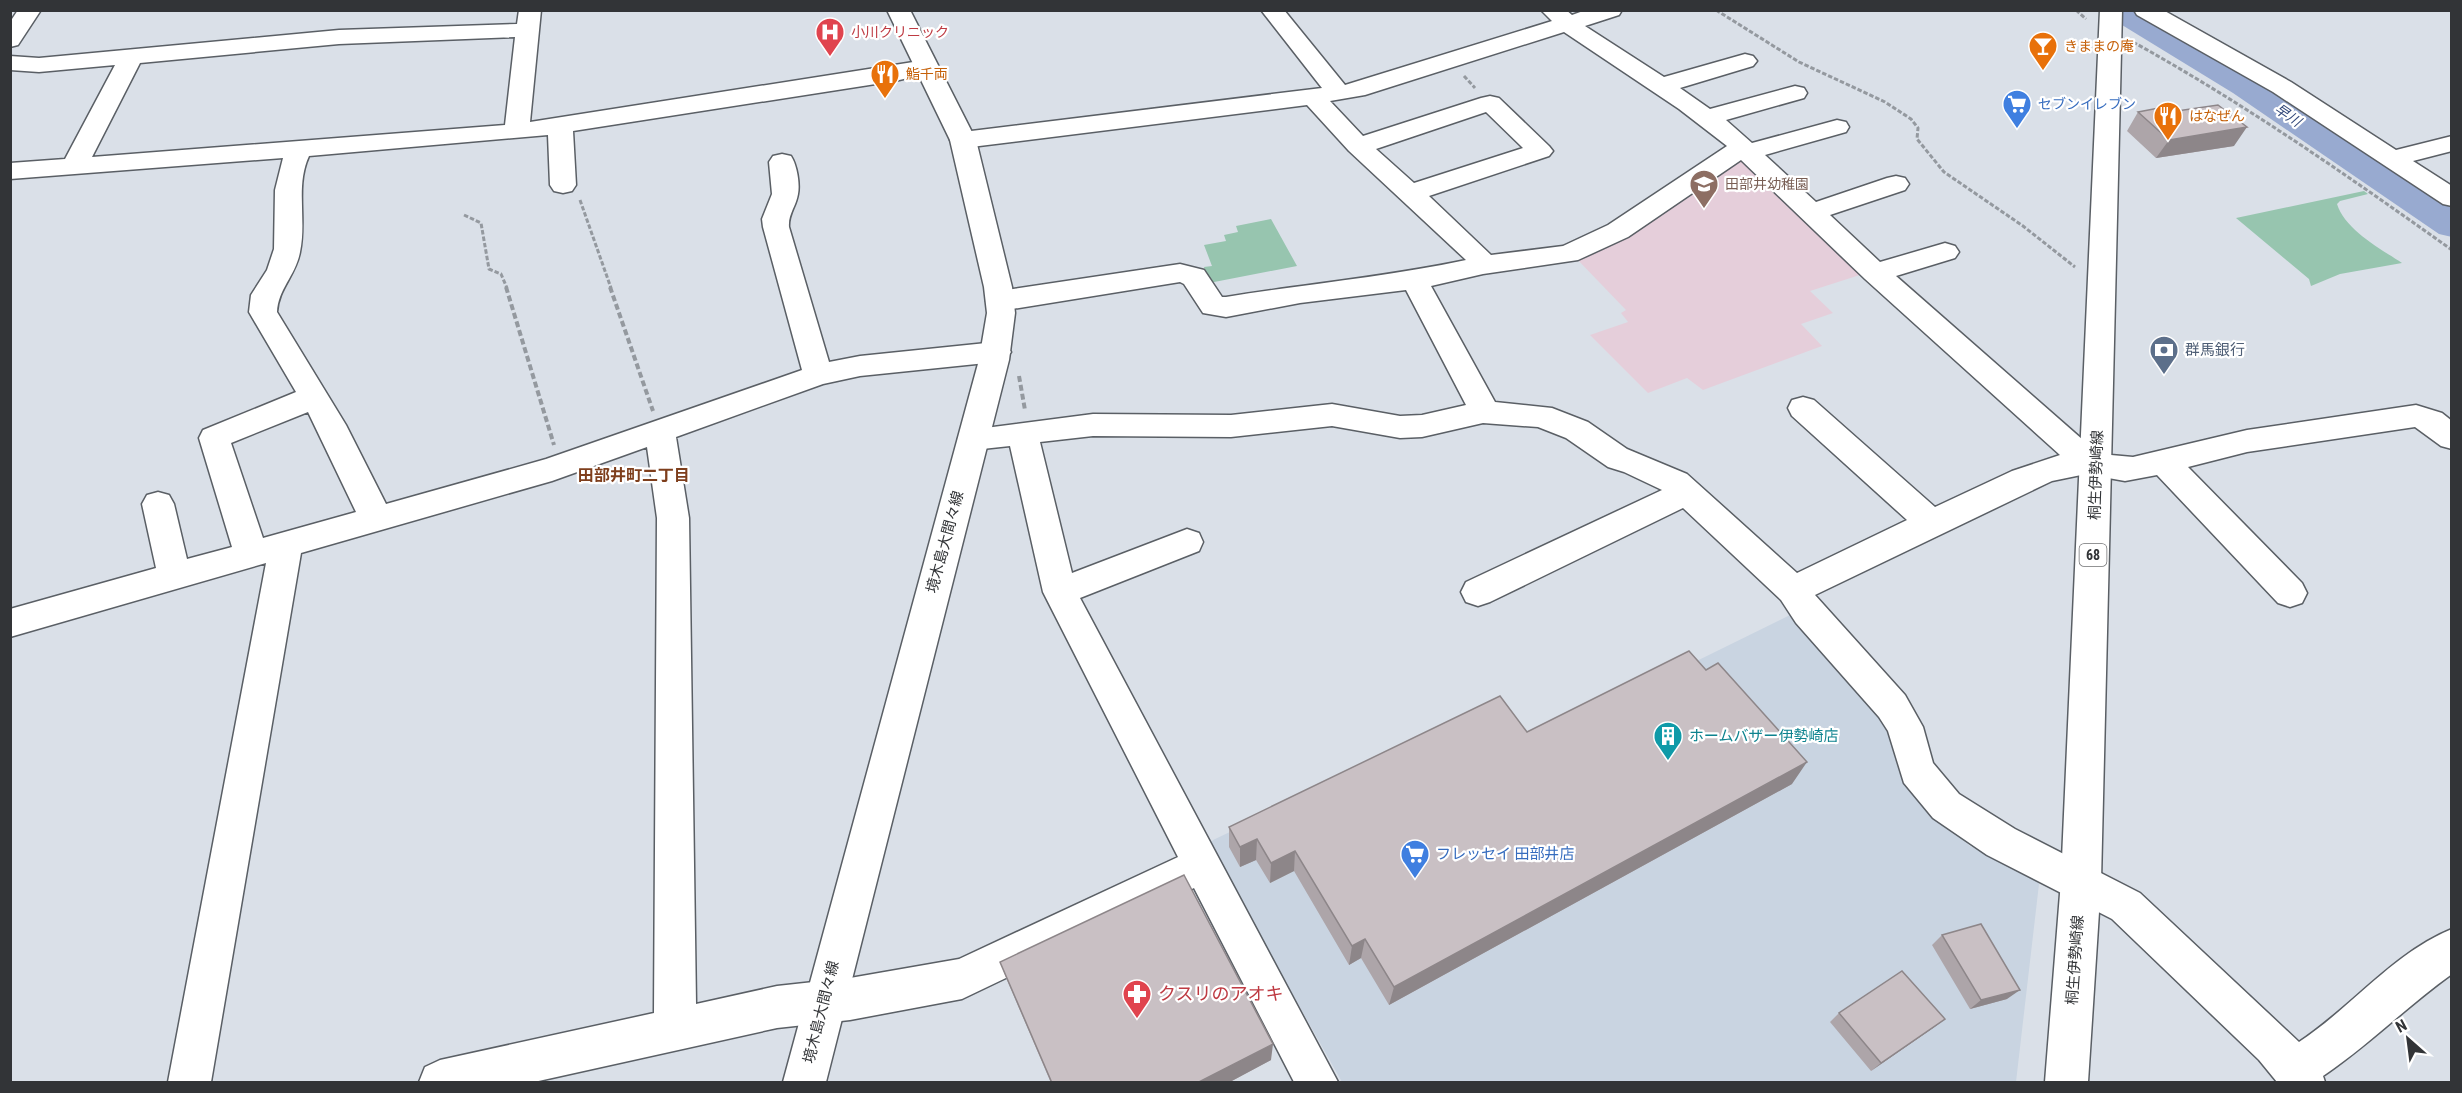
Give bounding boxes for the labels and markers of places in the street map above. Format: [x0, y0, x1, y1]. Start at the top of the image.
hospital icon: 小川クリニック [814, 16, 846, 58]
place label: 小川クリニック [851, 24, 949, 40]
bar icon: きままの庵 [2027, 30, 2059, 72]
place label: きままの庵 [2064, 38, 2134, 54]
restaurant icon: 鮨千両 [869, 58, 901, 100]
place label: 鮨千両 [906, 66, 948, 82]
supermarket icon: セブンイレブン [2001, 88, 2033, 130]
place label: セブンイレブン [2038, 96, 2136, 112]
restaurant icon: はなぜん [2152, 100, 2184, 142]
place label: はなぜん [2189, 108, 2245, 124]
school or university icon: 田部井幼稚園 [1688, 168, 1720, 210]
place label: 田部井幼稚園 [1725, 176, 1809, 192]
bank icon: 群馬銀行 [2148, 334, 2180, 376]
place label: 群馬銀行 [2185, 341, 2245, 359]
building icon: ホームバザー伊勢崎店 [1652, 720, 1684, 762]
place label: ホームバザー伊勢崎店 [1689, 727, 1839, 745]
supermarket icon: フレッセイ 田部井店 [1399, 838, 1431, 880]
place label: フレッセイ 田部井店 [1436, 845, 1574, 863]
pharmacy icon: クスリのアオキ [1121, 978, 1153, 1020]
place label: クスリのアオキ [1158, 983, 1283, 1004]

